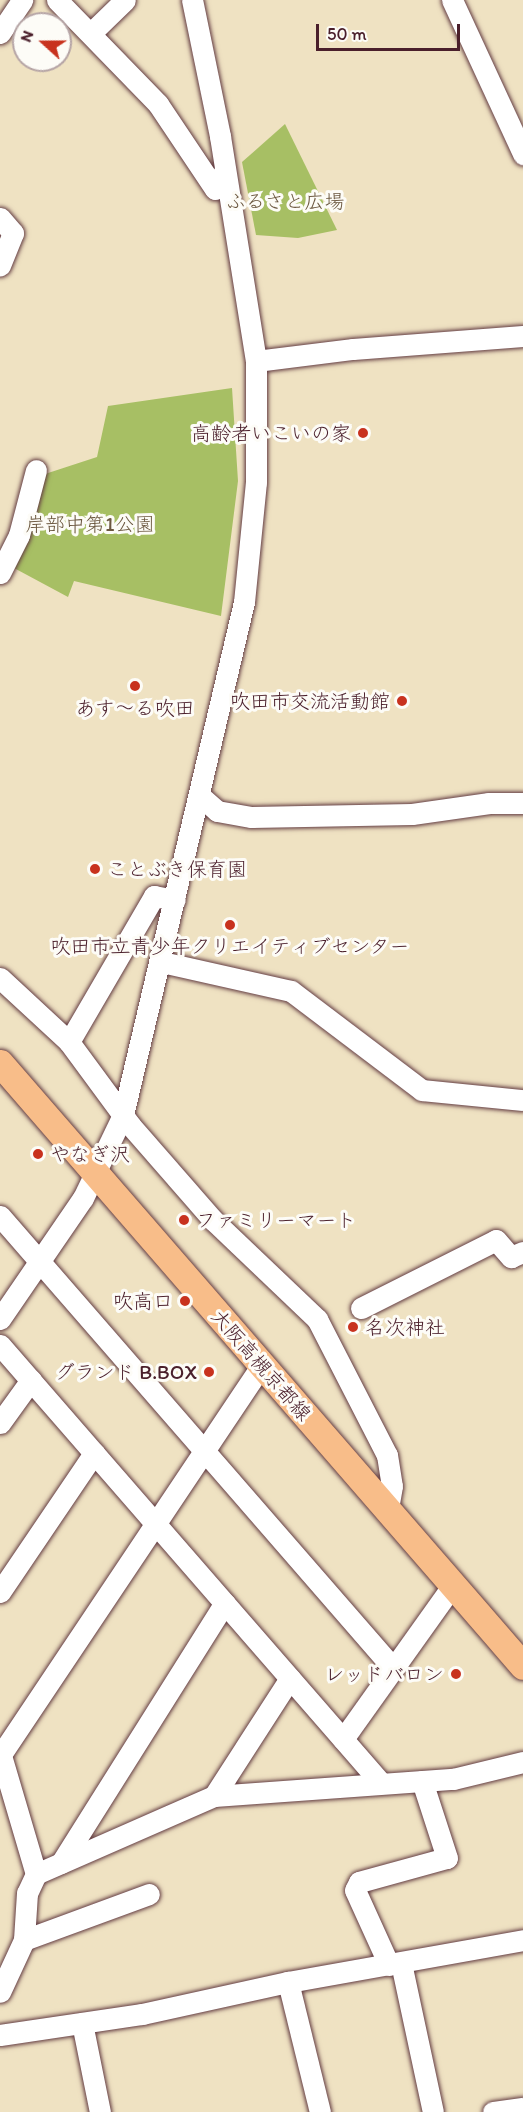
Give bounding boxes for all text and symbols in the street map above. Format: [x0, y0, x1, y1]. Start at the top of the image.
north arrow [12, 12, 72, 72]
scale bar [319, 12, 463, 50]
text: 50 m [327, 23, 367, 45]
text: N [16, 28, 37, 45]
park label: ふるさと広場 [225, 189, 345, 213]
place label: 高齢者いこいの家 [191, 421, 351, 445]
marker: 高齢者いこいの家 [356, 426, 370, 440]
park label: 岸部中第1公園 [25, 512, 155, 536]
marker: あす～る吹田 [128, 679, 142, 693]
place label: 吹田市交流活動館 [230, 689, 390, 713]
marker: 吹田市交流活動館 [395, 694, 409, 708]
place label: あす～る吹田 [75, 696, 195, 720]
place label: ことぶき保育園 [107, 857, 247, 881]
marker: ことぶき保育園 [88, 862, 102, 876]
marker: 吹田市立青少年クリエイティブセンター [223, 918, 237, 932]
place label: 吹田市立青少年クリエイティブセンター [50, 934, 410, 958]
place label: やなぎ沢 [50, 1142, 130, 1166]
marker: やなぎ沢 [31, 1147, 45, 1161]
place label: ファミリーマート [196, 1208, 356, 1232]
marker: ファミリーマート [177, 1213, 191, 1227]
place label: 吹高口 [113, 1289, 173, 1313]
marker: 吹高口 [178, 1294, 192, 1308]
street label: 大阪高槻京都線 [206, 1304, 316, 1426]
place label: 名次神社 [365, 1315, 445, 1339]
marker: 名次神社 [346, 1320, 360, 1334]
place label: グランド B.BOX [55, 1360, 197, 1384]
marker: グランド B.BOX [202, 1365, 216, 1379]
place label: レッドバロン [324, 1662, 444, 1686]
marker: レッドバロン [449, 1667, 463, 1681]

